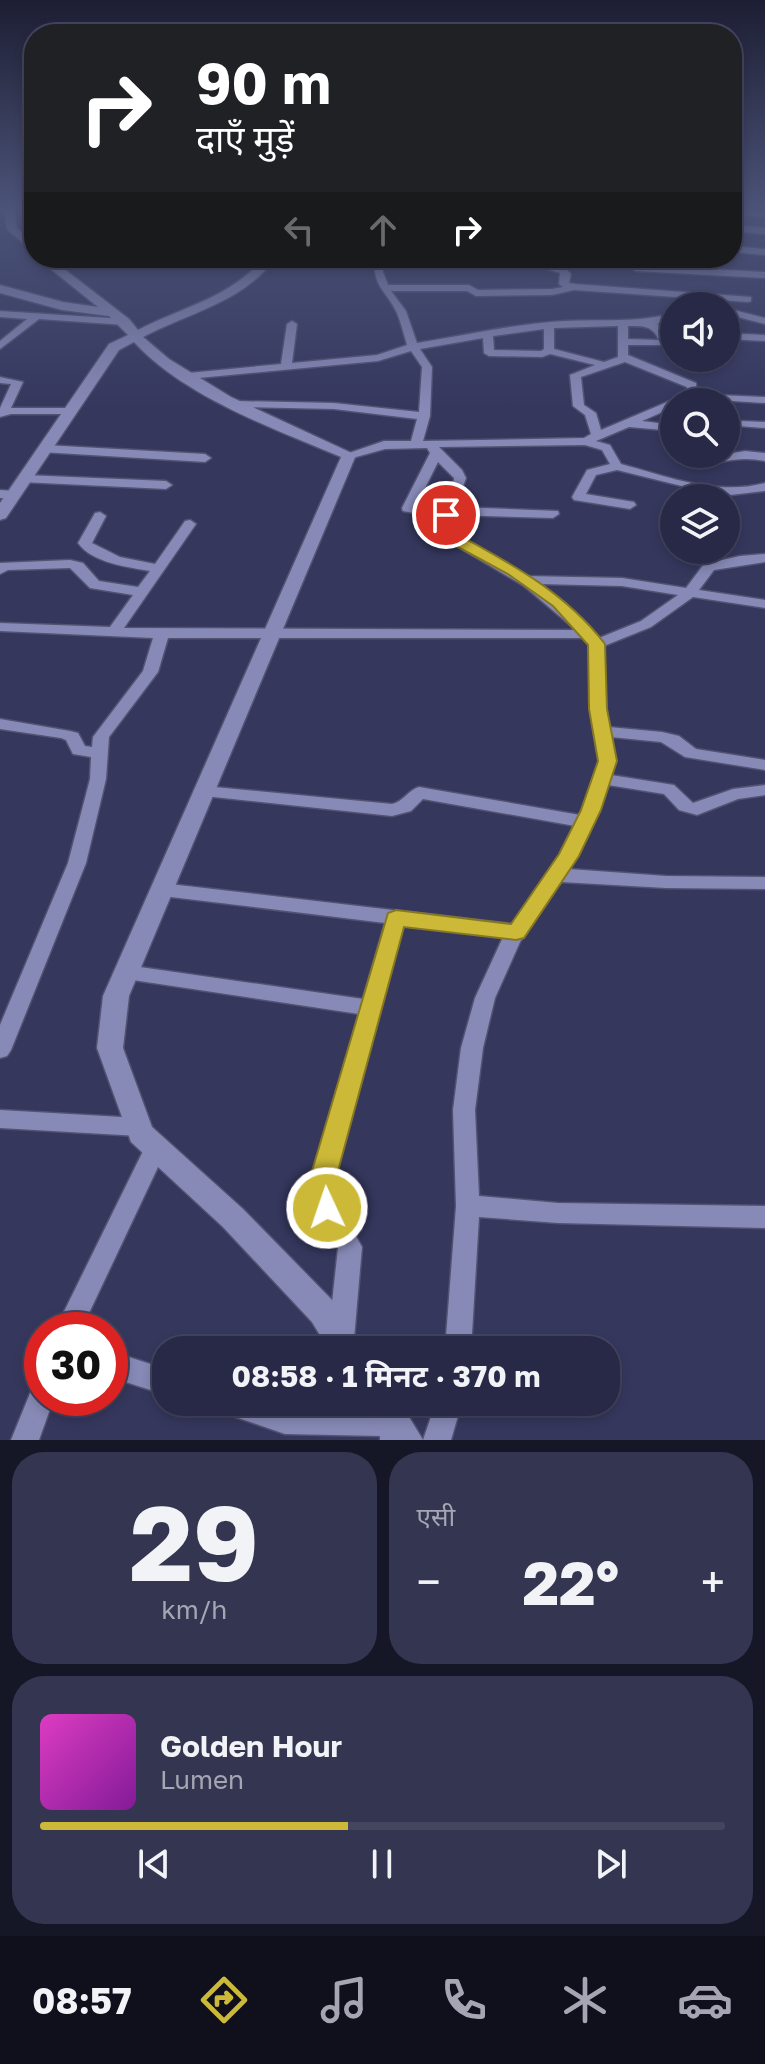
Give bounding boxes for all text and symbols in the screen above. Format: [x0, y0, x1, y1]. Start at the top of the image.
text: 90 m [196, 49, 331, 116]
icon: right [64, 56, 168, 160]
text: दाएँ मुड़ें [196, 117, 294, 160]
icon: left [277, 208, 321, 252]
icon: ahead [361, 208, 405, 252]
icon: right [445, 208, 489, 252]
map controls [660, 292, 740, 564]
button: sound [660, 292, 740, 372]
button: search [660, 388, 740, 468]
pin [412, 481, 480, 549]
button: layers [660, 484, 740, 564]
icon: arrive [424, 493, 468, 537]
position arrow [285, 1166, 369, 1250]
speed limit sign: 30 [24, 1312, 128, 1416]
text: 08:58 · 1 मिनट · 370 m [232, 1358, 540, 1394]
text: 29 [130, 1479, 259, 1604]
text: एसी [417, 1501, 455, 1532]
text: 22° [522, 1546, 619, 1618]
text: − [417, 1555, 441, 1608]
text: + [701, 1555, 725, 1608]
text: km/h [161, 1594, 227, 1625]
text: Golden Hour [160, 1728, 342, 1764]
text: Lumen [160, 1764, 244, 1795]
icon: previous [132, 1842, 176, 1886]
icon: pause [360, 1842, 404, 1886]
icon: next [589, 1842, 633, 1886]
icon: directions [196, 1972, 252, 2028]
icon: music [316, 1972, 372, 2028]
icon: phone [436, 1972, 492, 2028]
icon: climate [557, 1972, 613, 2028]
icon: car [677, 1972, 733, 2028]
text: 08:57 [32, 1979, 132, 2022]

